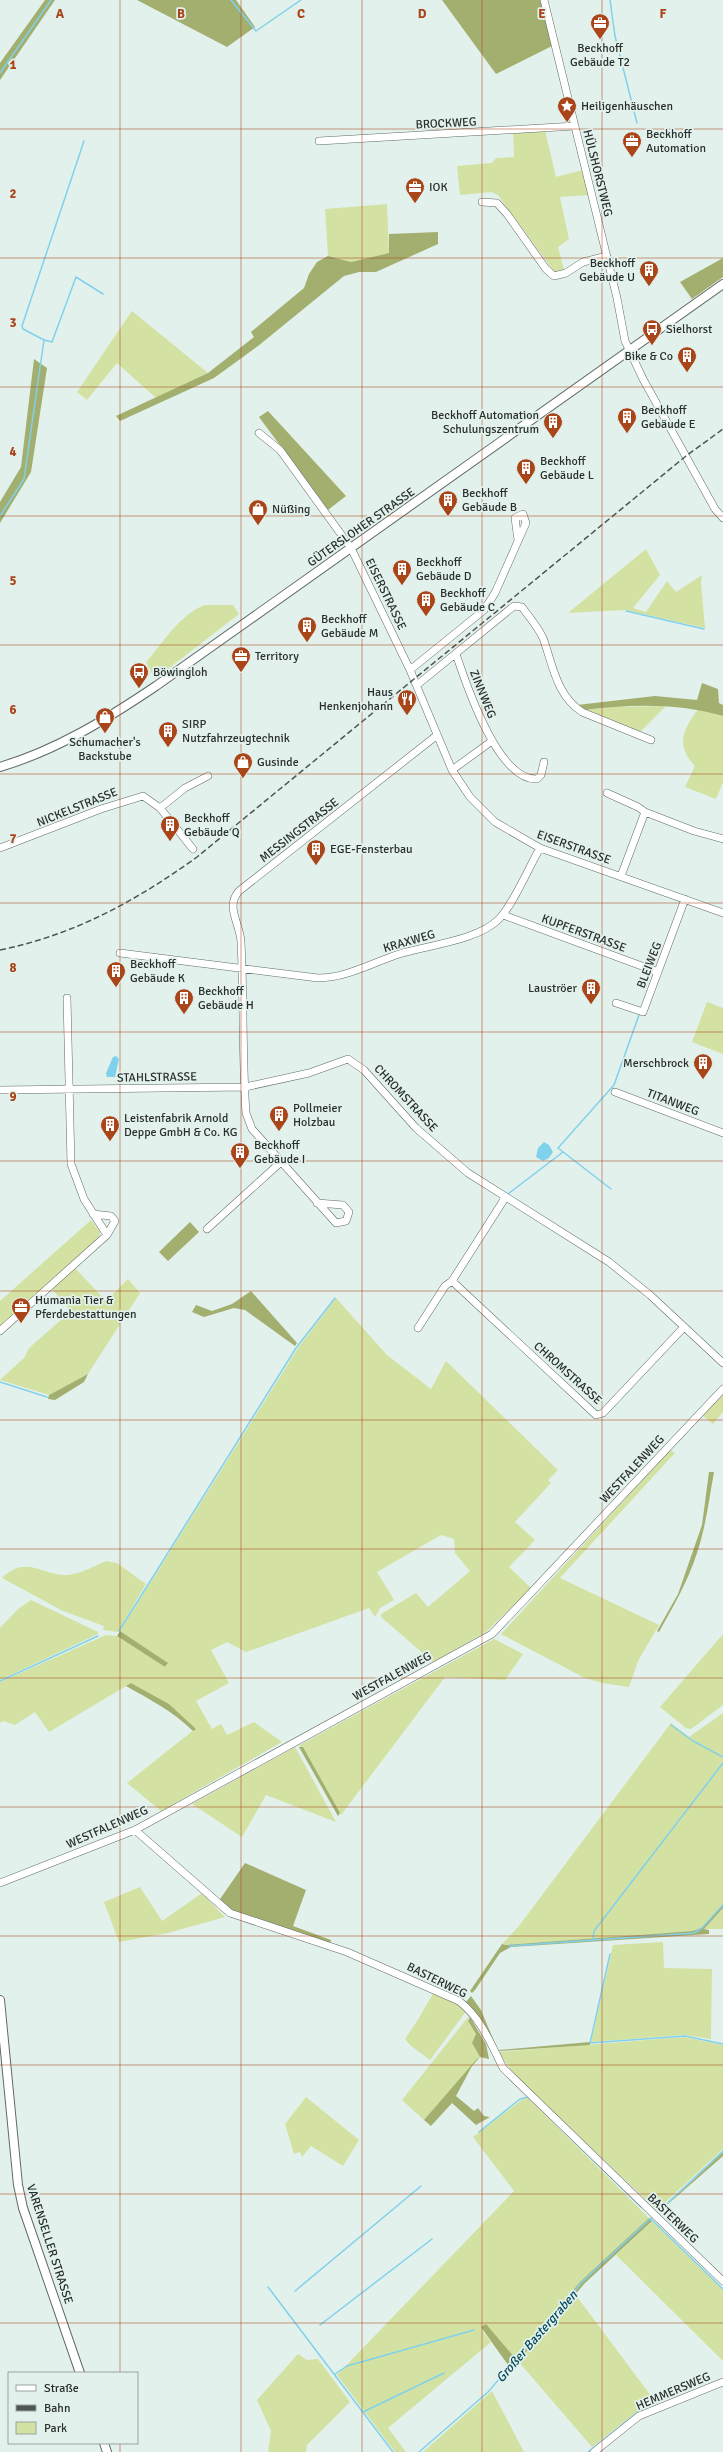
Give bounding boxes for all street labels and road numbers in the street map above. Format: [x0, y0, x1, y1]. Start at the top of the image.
street label: BROCKWEG [415, 114, 477, 133]
street label: HÜLSHORSTWEG [579, 128, 616, 218]
street label: GÜTERSLOHER STRASSE [305, 484, 418, 570]
street label: EISERSTRASSE [362, 556, 409, 633]
street label: ZINNWEG [466, 668, 499, 721]
street label: NICKELSTRASSE [35, 784, 120, 831]
street label: MESSINGSTRASSE [257, 795, 342, 866]
street label: EISERSTRASSE [535, 827, 613, 868]
street label: KUPFERSTRASSE [539, 911, 628, 956]
street label: KRAXWEG [381, 927, 437, 956]
street label: BLEIWEG [634, 940, 665, 990]
street label: CHROMSTRASSE [371, 1061, 441, 1135]
street label: STAHLSTRASSE [117, 1069, 197, 1086]
street label: TITANWEG [645, 1086, 701, 1119]
street label: CHROMSTRASSE [530, 1339, 605, 1408]
street label: WESTFALENWEG [597, 1432, 668, 1507]
street label: WESTFALENWEG [350, 1649, 434, 1704]
street label: WESTFALENWEG [64, 1803, 150, 1852]
street label: BASTERWEG [404, 1959, 469, 2002]
street label: VARENSELLER STRASSE [23, 2182, 76, 2306]
street label: BASTERWEG [644, 2190, 701, 2246]
street label: HEMMERSWEG [634, 2369, 713, 2414]

